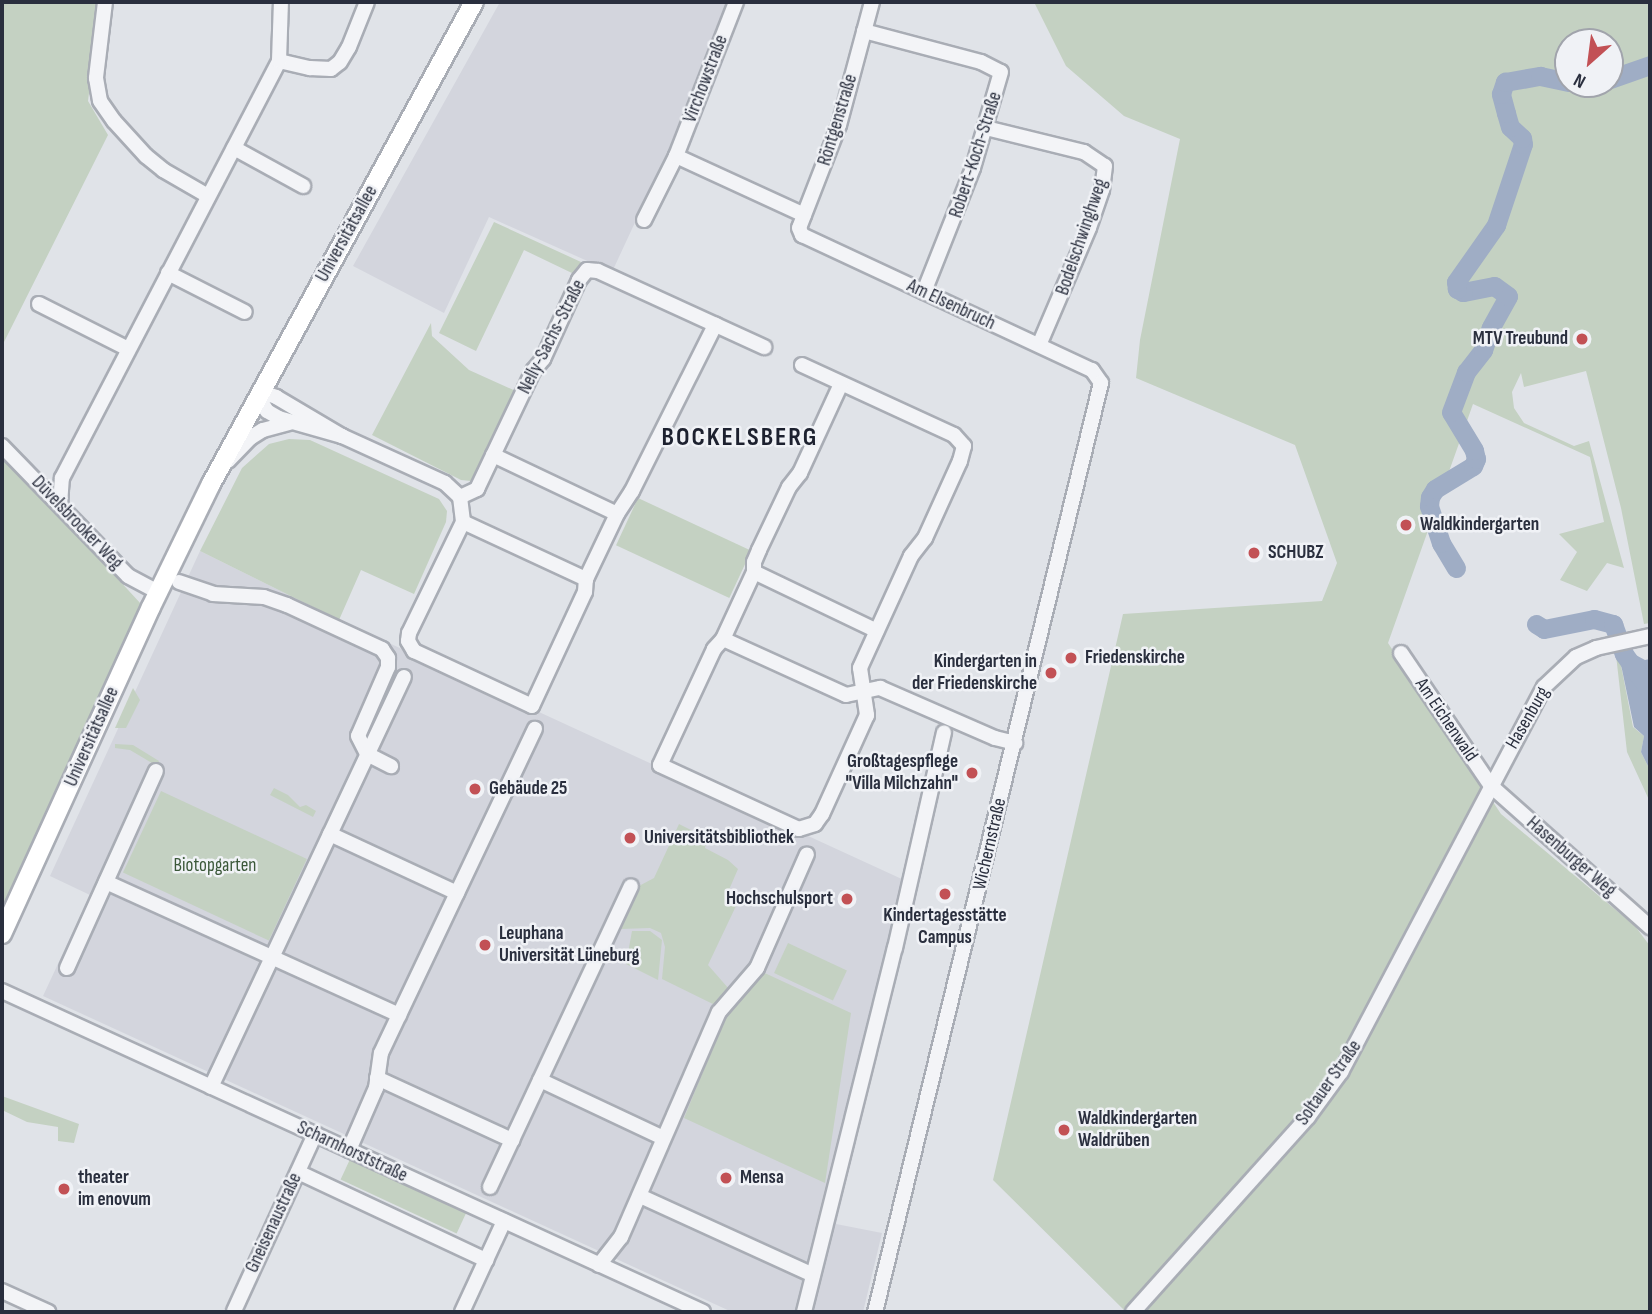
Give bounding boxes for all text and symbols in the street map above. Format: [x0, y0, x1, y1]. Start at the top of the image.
north arrow [1554, 28, 1624, 98]
street label: Virchowstraße [679, 32, 733, 126]
text: N [1570, 68, 1590, 93]
street label: Röntgenstraße [813, 71, 863, 169]
street label: Robert-Koch-Straße [945, 89, 1007, 221]
street label: Bodelschwinghweg [1051, 176, 1113, 298]
street label: Universitätsallee [311, 182, 383, 286]
street label: Am Elsenbruch [903, 275, 999, 335]
street label: Nelly-Sachs-Straße [513, 276, 591, 398]
place label: MTV Treubund [1473, 328, 1568, 350]
marker: MTV Treubund [1574, 331, 1590, 347]
district label: BOCKELSBERG [663, 422, 817, 454]
street label: Düvelsbrooker Weg [27, 471, 127, 575]
place label: Waldkindergarten [1420, 514, 1539, 536]
marker: Waldkindergarten [1398, 517, 1414, 533]
place label: SCHUBZ [1268, 542, 1324, 564]
marker: SCHUBZ [1246, 545, 1262, 561]
place label: Friedenskirche [1085, 647, 1185, 669]
marker: Friedenskirche [1063, 650, 1079, 666]
place label: Kindergarten in der Friedenskirche [912, 651, 1037, 695]
marker: Kindergarten in der Friedenskirche [1043, 665, 1059, 681]
street label: Am Eichenwald [1410, 674, 1482, 766]
street label: Hasenburg [1501, 683, 1555, 753]
street label: Universitätsallee [60, 684, 124, 790]
place label: Großtagespflege "Villa Milchzahn" [846, 751, 958, 795]
marker: Großtagespflege "Villa Milchzahn" [964, 765, 980, 781]
place label: Gebäude 25 [489, 778, 567, 800]
marker: Gebäude 25 [467, 781, 483, 797]
street label: Wichernstraße [968, 796, 1012, 892]
street label: Hasenburger Weg [1522, 812, 1620, 902]
place label: Universitätsbibliothek [644, 827, 794, 849]
marker: Universitätsbibliothek [622, 830, 638, 846]
park label: Biotopgarten [174, 855, 256, 877]
marker: Kindertagesstätte Campus [937, 886, 953, 902]
place label: Hochschulsport [726, 888, 833, 910]
marker: Hochschulsport [839, 891, 855, 907]
place label: Kindertagesstätte Campus [883, 905, 1007, 949]
place label: Leuphana Universität Lüneburg [499, 923, 640, 967]
marker: Leuphana Universität Lüneburg [477, 937, 493, 953]
street label: Soltauer Straße [1291, 1036, 1367, 1130]
place label: Waldkindergarten Waldrüben [1078, 1108, 1197, 1152]
street label: Scharnhorststraße [293, 1116, 411, 1188]
marker: Waldkindergarten Waldrüben [1056, 1122, 1072, 1138]
place label: theater im enovum [78, 1167, 151, 1211]
place label: Mensa [740, 1167, 784, 1189]
street label: Gneisenaustraße [241, 1170, 307, 1276]
marker: Mensa [718, 1170, 734, 1186]
marker: theater im enovum [56, 1181, 72, 1197]

